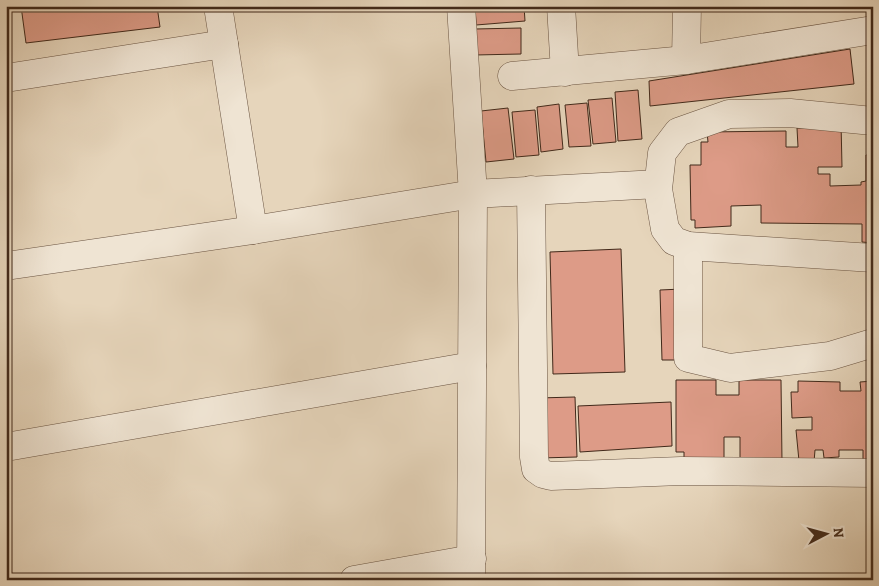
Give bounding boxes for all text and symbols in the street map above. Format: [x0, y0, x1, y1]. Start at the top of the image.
north arrow [802, 508, 852, 558]
text: N [828, 527, 848, 539]

